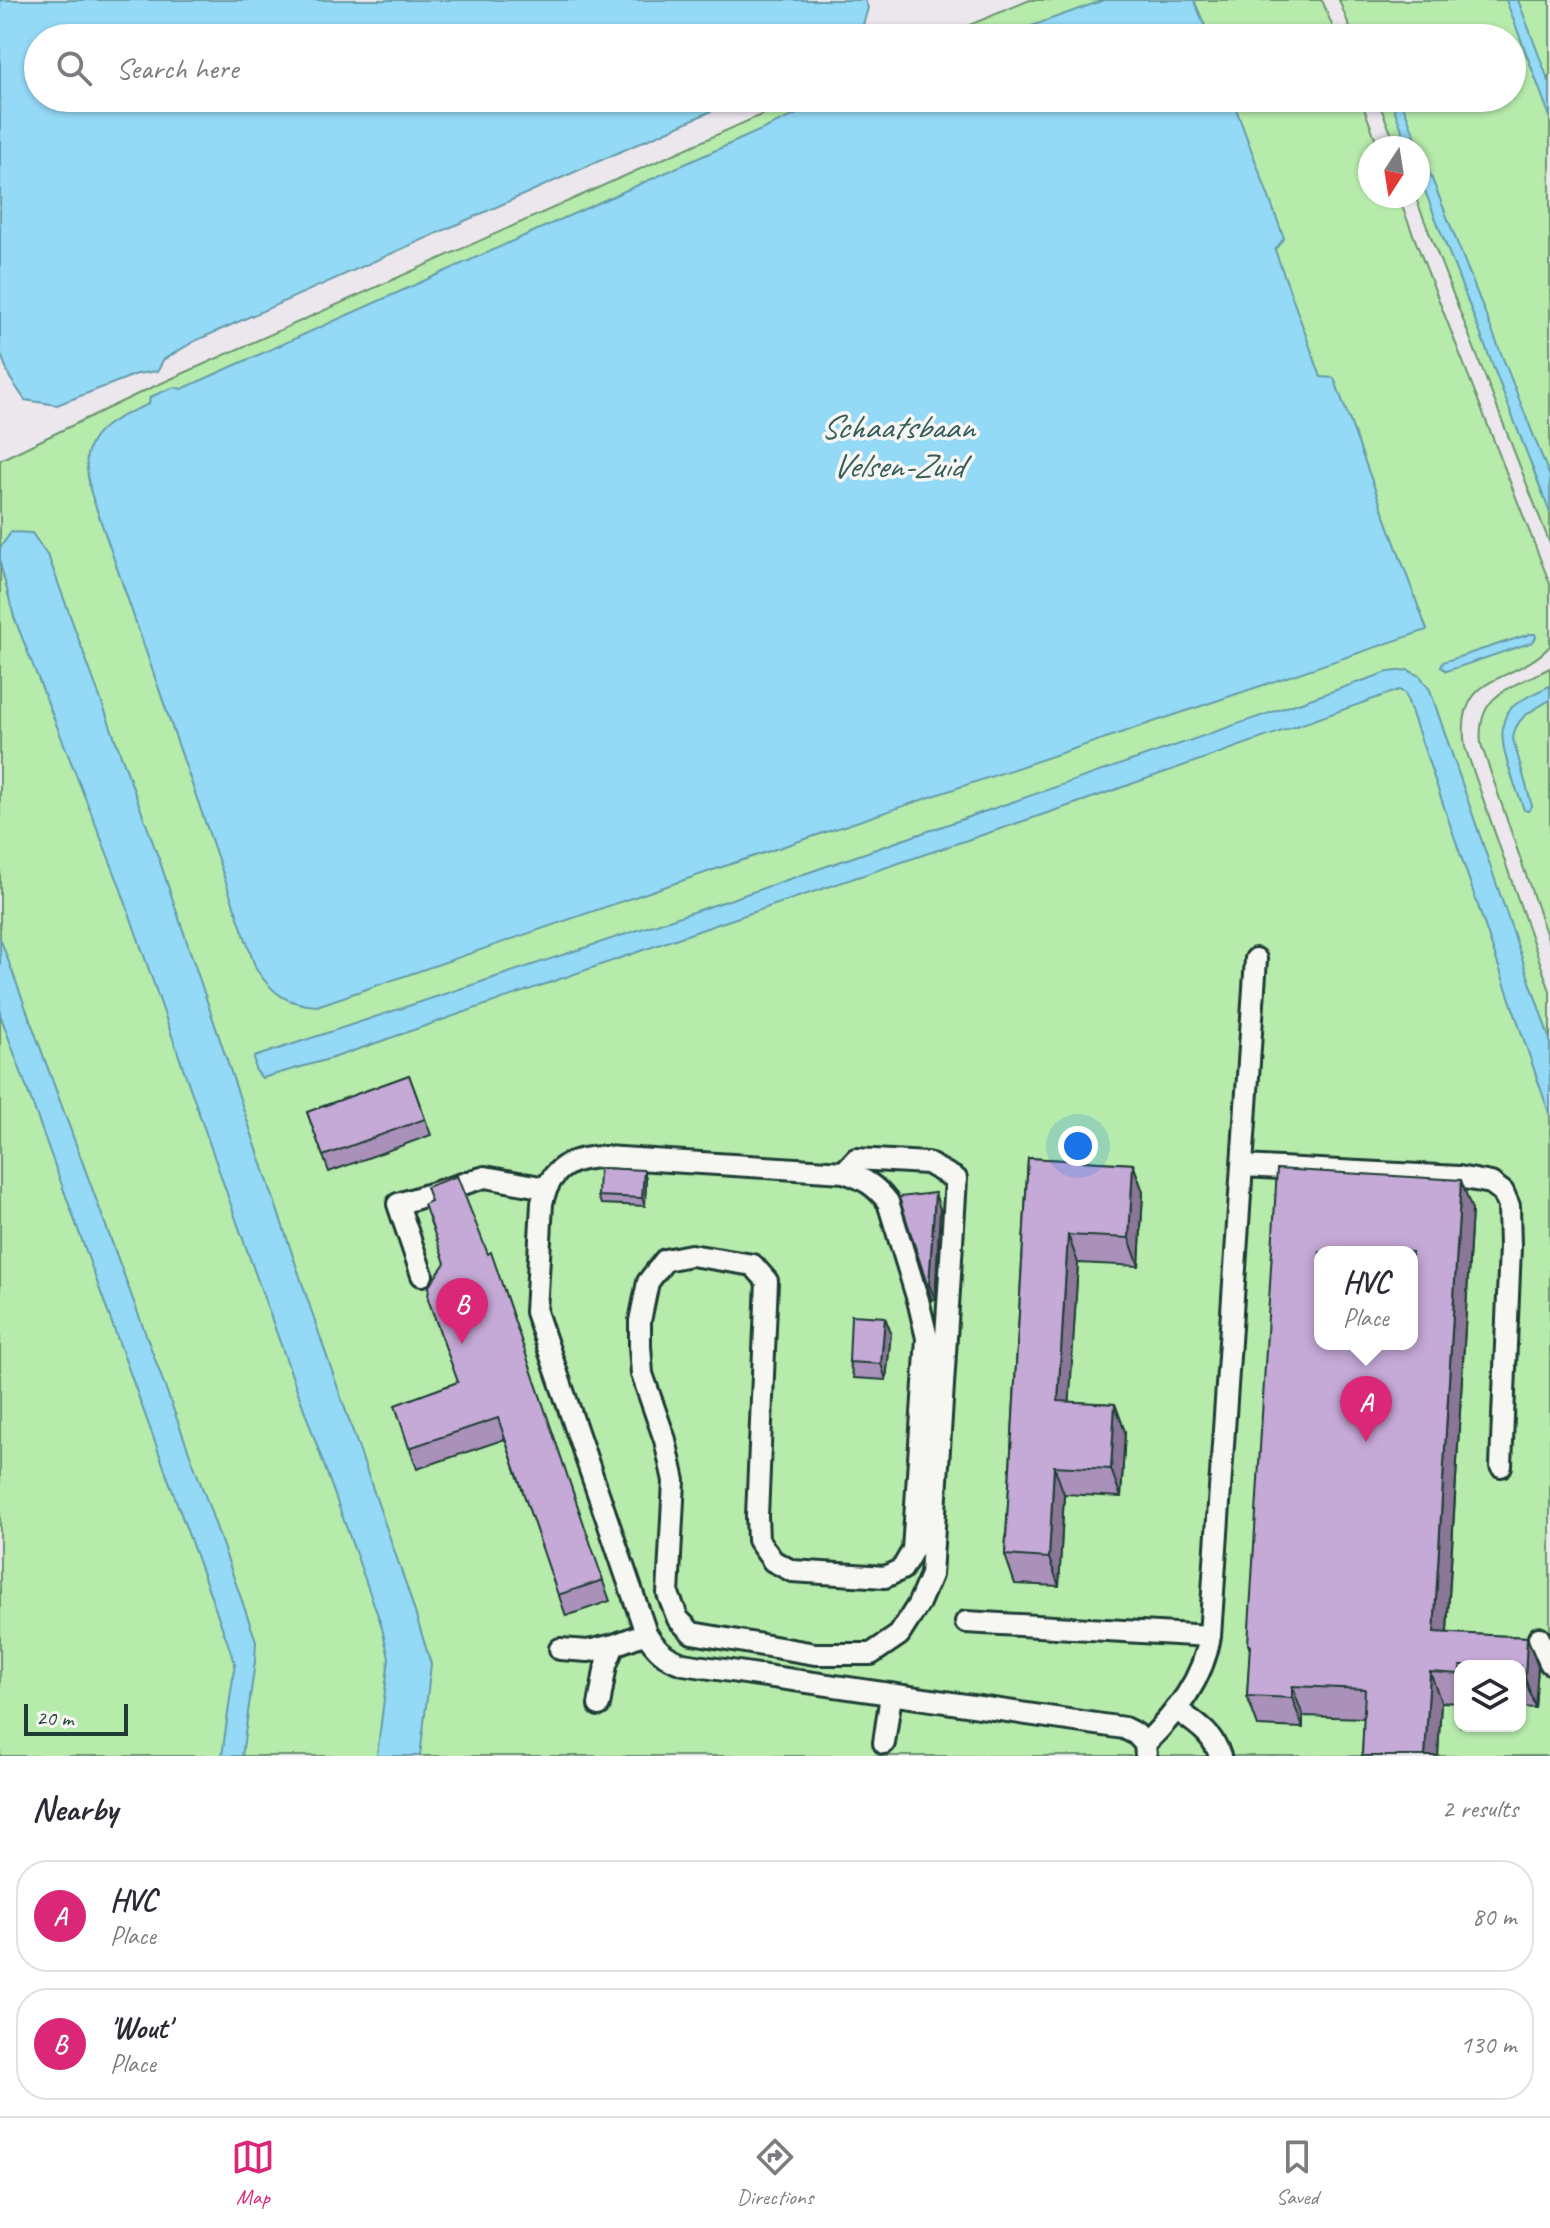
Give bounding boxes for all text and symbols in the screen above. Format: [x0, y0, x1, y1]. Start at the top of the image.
search box [24, 24, 1526, 112]
icon: search [52, 46, 96, 90]
text: Search here [116, 49, 238, 87]
north arrow [1358, 136, 1430, 208]
water label: Schaatsbaan Velsen-Zuid [820, 405, 977, 487]
your location [1058, 1126, 1098, 1166]
popup [1314, 1246, 1418, 1350]
text: HVC [1343, 1263, 1389, 1301]
pin: B [436, 1278, 488, 1344]
text: Place [1343, 1301, 1388, 1334]
pin: A [1340, 1376, 1392, 1442]
map controls [1454, 1660, 1526, 1732]
button: layers [1454, 1660, 1526, 1732]
scale bar [24, 1700, 128, 1736]
text: 20 m [36, 1704, 73, 1732]
text: Nearby [32, 1787, 118, 1830]
text: 2 results [1442, 1792, 1518, 1825]
text: HVC [110, 1881, 156, 1919]
text: A [53, 1900, 67, 1933]
text: 80 m [1472, 1900, 1516, 1933]
text: Place [110, 1919, 156, 1952]
text: 'Wout' [110, 2009, 171, 2047]
text: B [53, 2028, 67, 2061]
text: 130 m [1460, 2028, 1516, 2061]
text: Place [110, 2047, 156, 2080]
tab: Map [231, 2135, 275, 2211]
tab: Directions [737, 2135, 813, 2211]
tab: Saved [1275, 2135, 1319, 2211]

